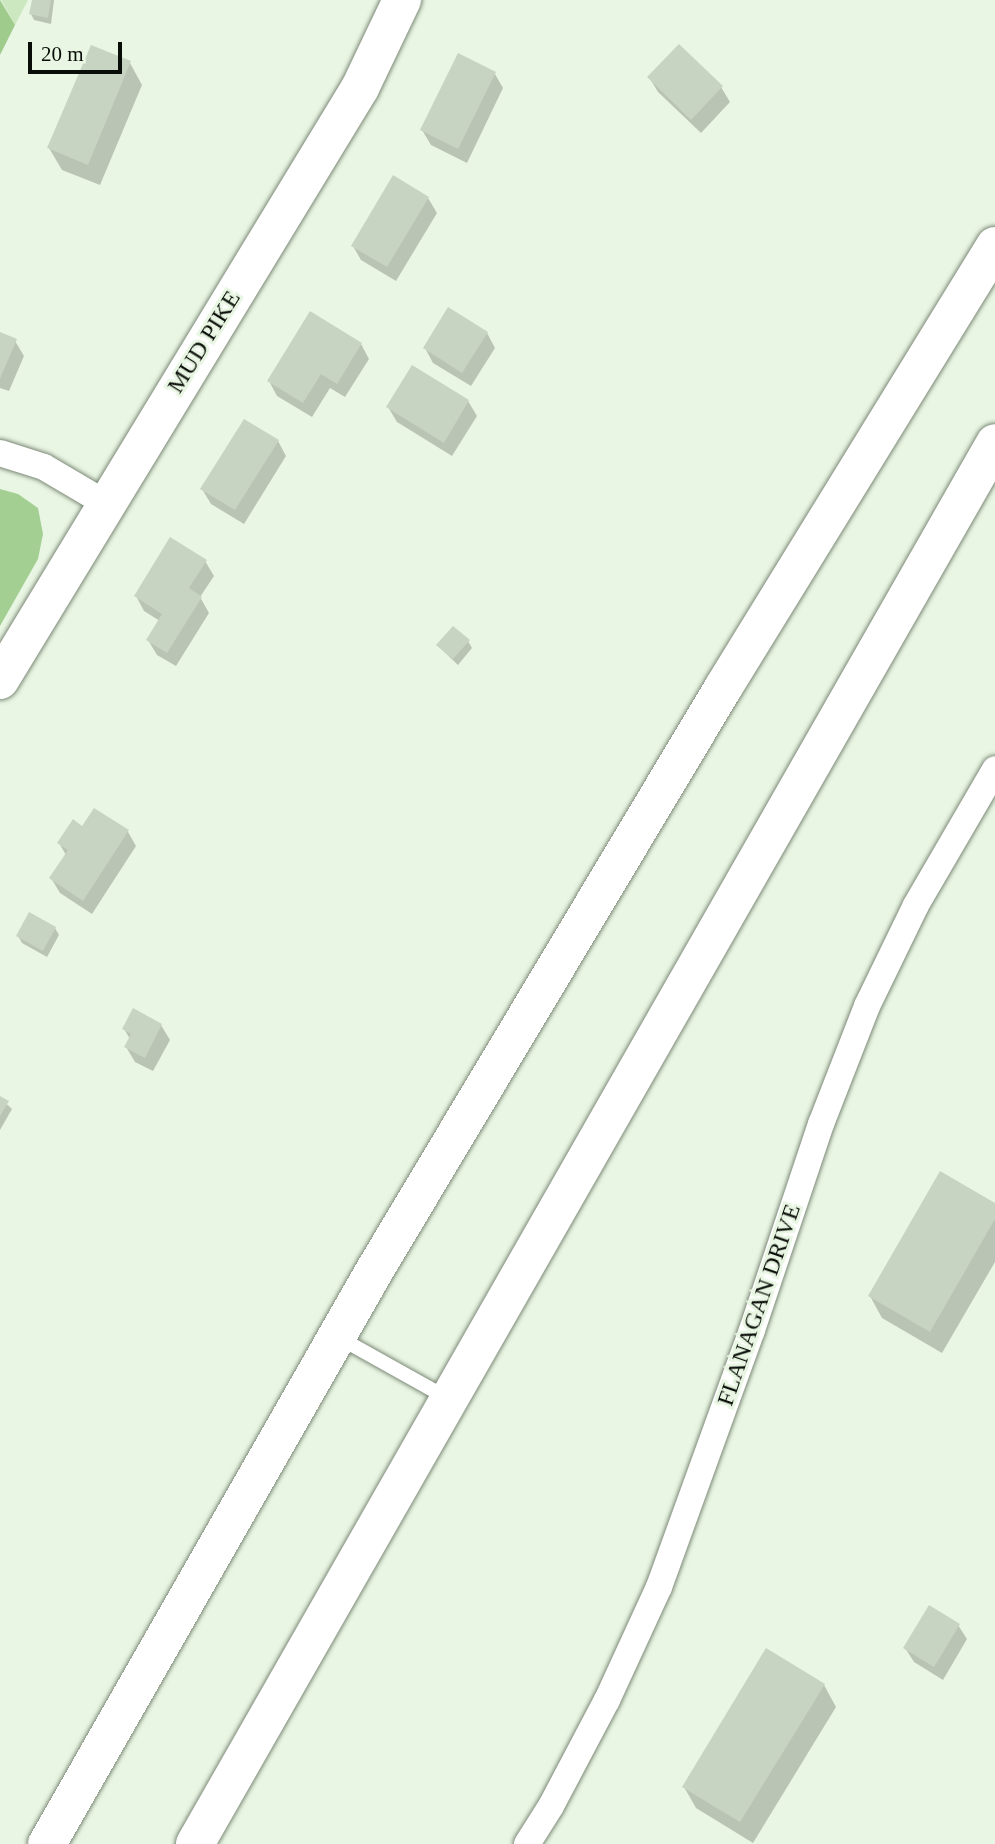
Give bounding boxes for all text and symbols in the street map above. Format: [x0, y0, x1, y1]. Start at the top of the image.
scale bar [32, 28, 126, 72]
text: 20 m [41, 42, 84, 66]
street label: MUD PIKE [161, 285, 247, 399]
street label: FLANAGAN DRIVE [711, 1200, 807, 1410]

